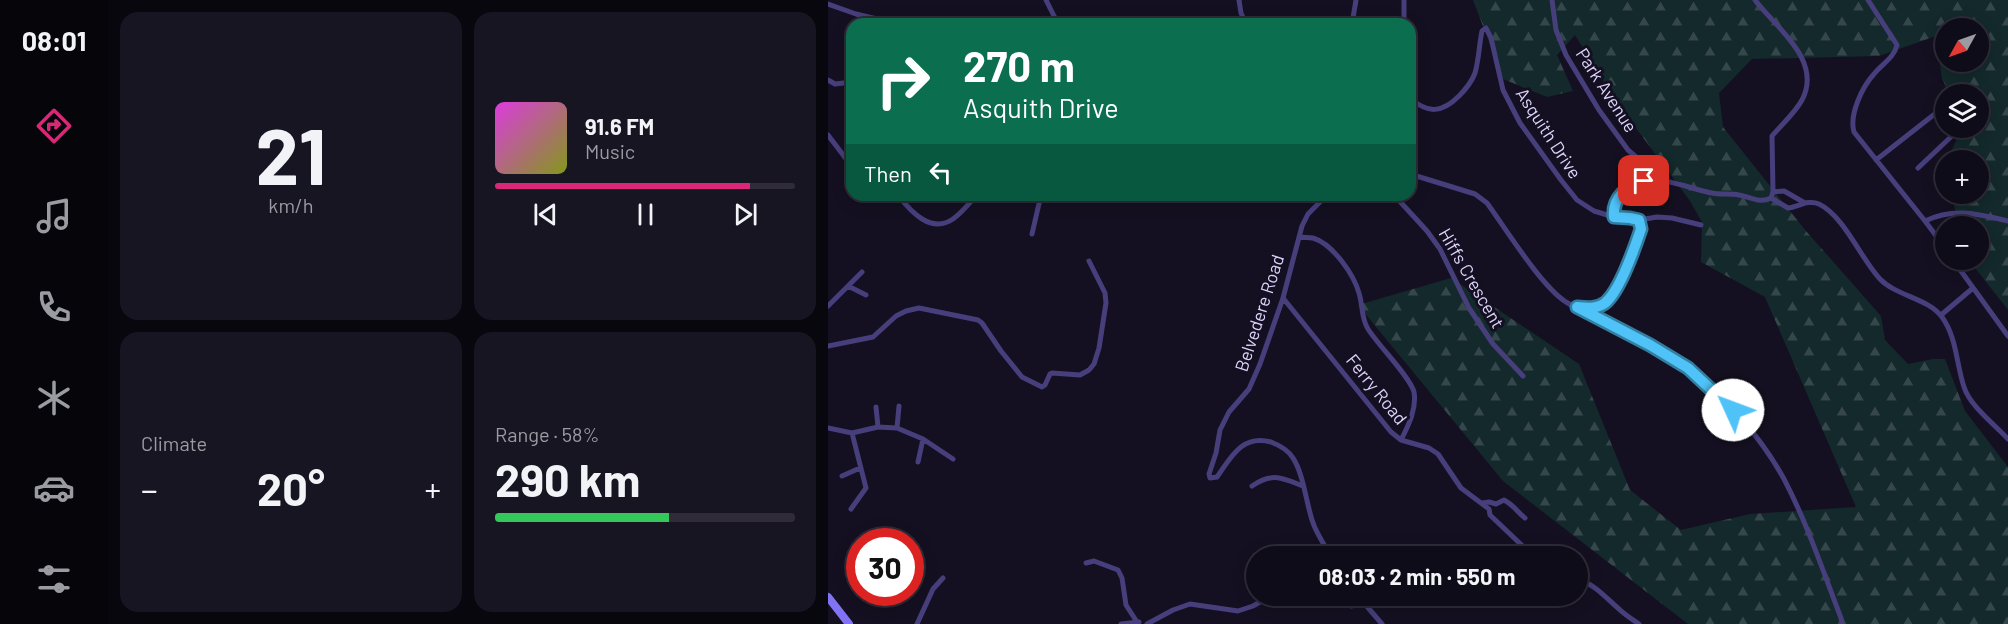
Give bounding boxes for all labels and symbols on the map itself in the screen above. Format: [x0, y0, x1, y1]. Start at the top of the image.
north arrow [1935, 18, 1989, 72]
street label: Park Avenue [1572, 44, 1642, 136]
street label: Asquith Drive [1512, 84, 1586, 182]
pin [1618, 155, 1669, 206]
street label: Hiffs Crescent [1435, 224, 1509, 332]
street label: Belvedere Road [1230, 252, 1288, 374]
street label: Ferry Road [1342, 349, 1412, 429]
position arrow [1701, 378, 1765, 442]
speed limit sign: 30 [846, 528, 924, 606]

